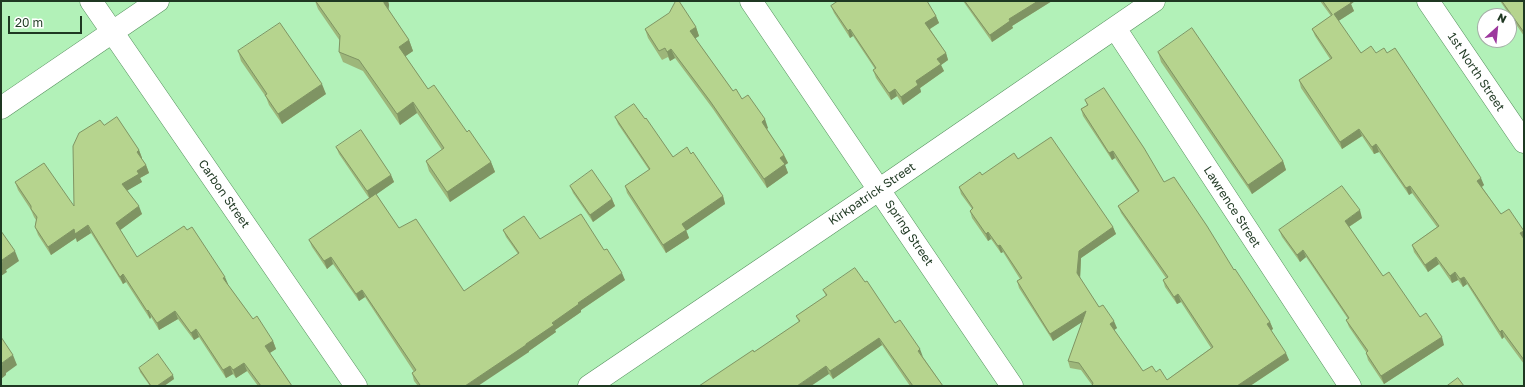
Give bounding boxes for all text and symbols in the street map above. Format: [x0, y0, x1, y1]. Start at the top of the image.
scale bar [10, 8, 84, 34]
north arrow [1477, 8, 1517, 48]
text: N [1496, 10, 1509, 25]
text: 20 m [15, 15, 43, 30]
street label: 1st North Street [1444, 30, 1508, 114]
street label: Carbon Street [195, 157, 253, 231]
street label: Kirkpatrick Street [826, 160, 918, 228]
street label: Lawrence Street [1200, 164, 1264, 250]
street label: Spring Street [882, 197, 936, 269]

